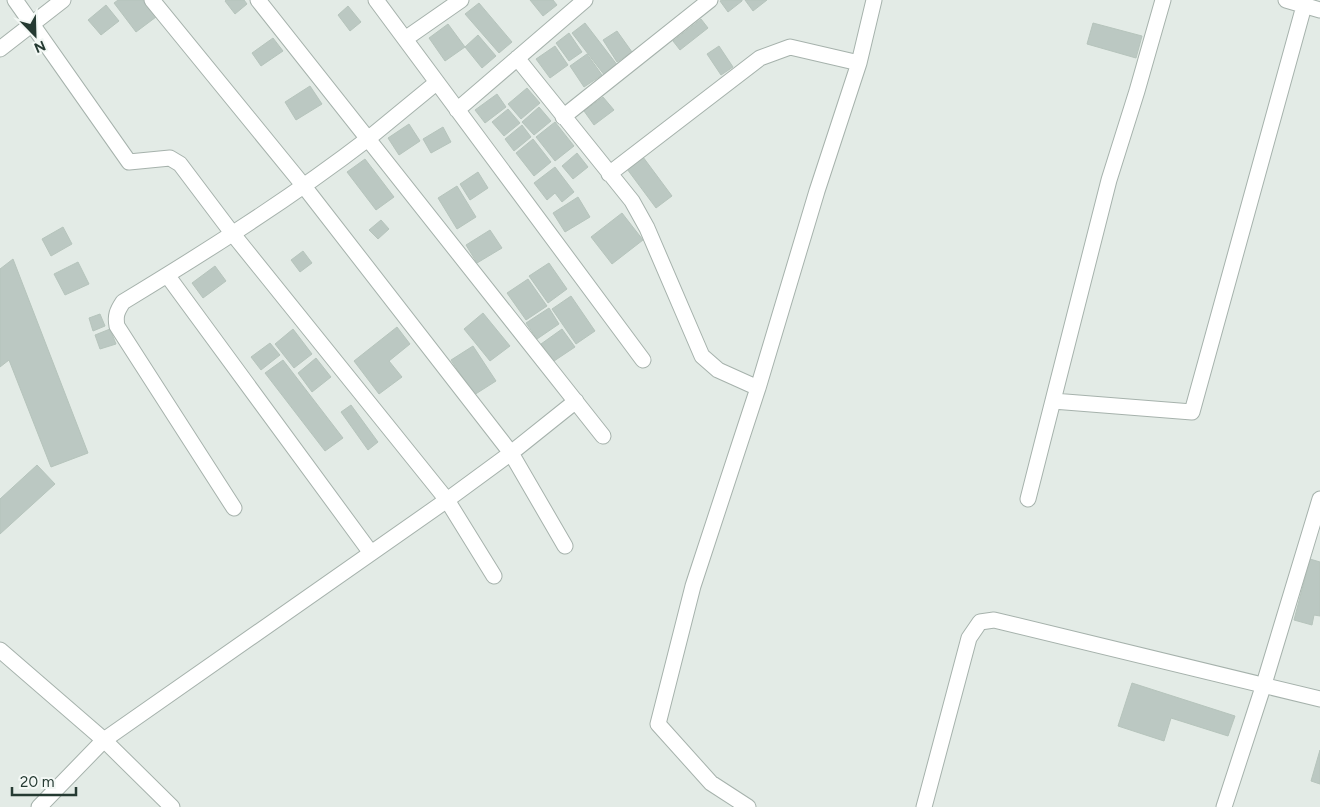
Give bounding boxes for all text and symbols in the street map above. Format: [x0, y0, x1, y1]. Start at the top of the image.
north arrow [10, 10, 60, 60]
text: N [32, 37, 48, 56]
scale bar [12, 764, 76, 796]
text: 20 m [20, 773, 54, 791]

